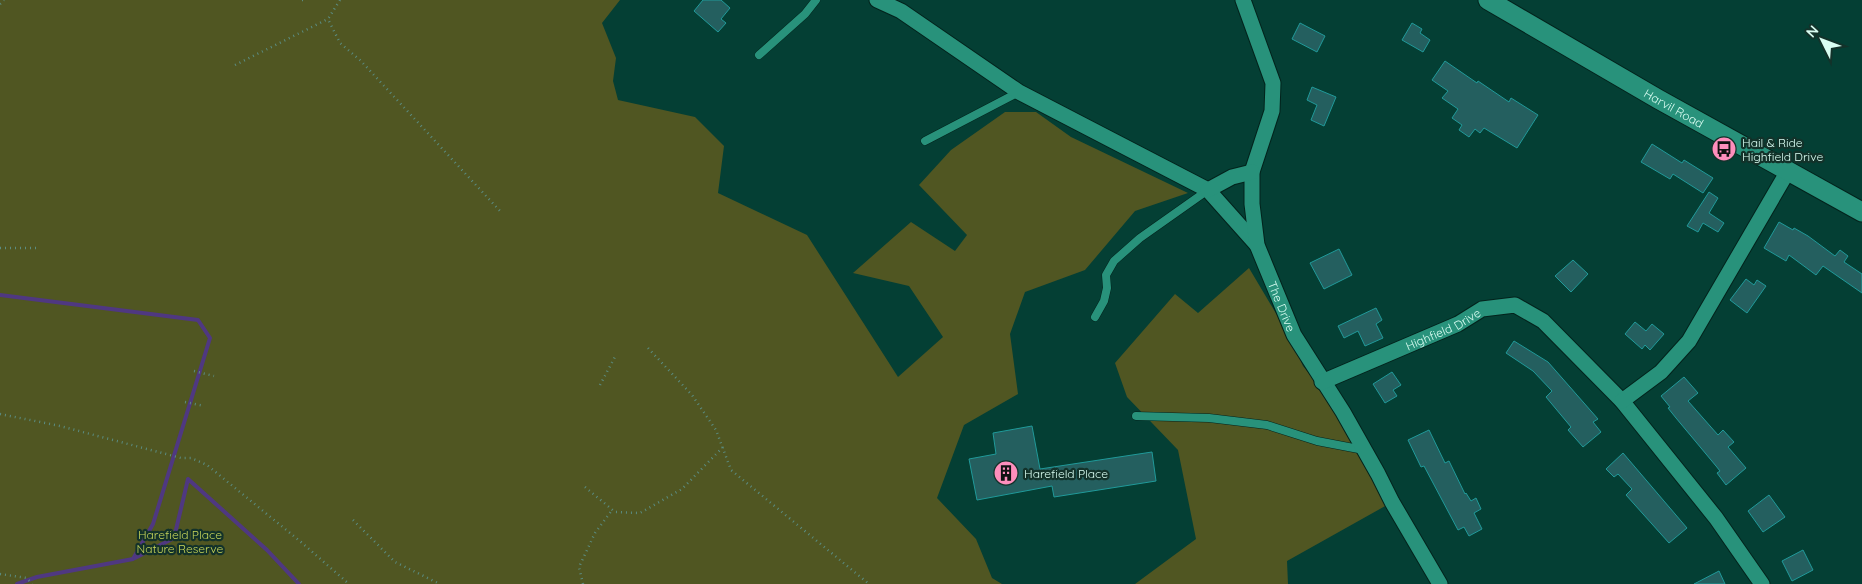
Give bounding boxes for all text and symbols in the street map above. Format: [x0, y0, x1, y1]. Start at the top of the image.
north arrow [1797, 15, 1847, 65]
text: N [1802, 21, 1822, 41]
street label: Harvil Road [1642, 85, 1706, 130]
place label: Hail & Ride Highfield Drive [1742, 135, 1823, 164]
bus stop icon: Hail & Ride Highfield Drive [1711, 136, 1737, 162]
street label: The Drive [1265, 279, 1299, 334]
street label: Highfield Drive [1403, 304, 1483, 353]
building icon: Harefield Place [993, 460, 1019, 486]
place label: Harefield Place [1024, 466, 1108, 481]
park label: Harefield Place Nature Reserve [137, 527, 224, 556]

